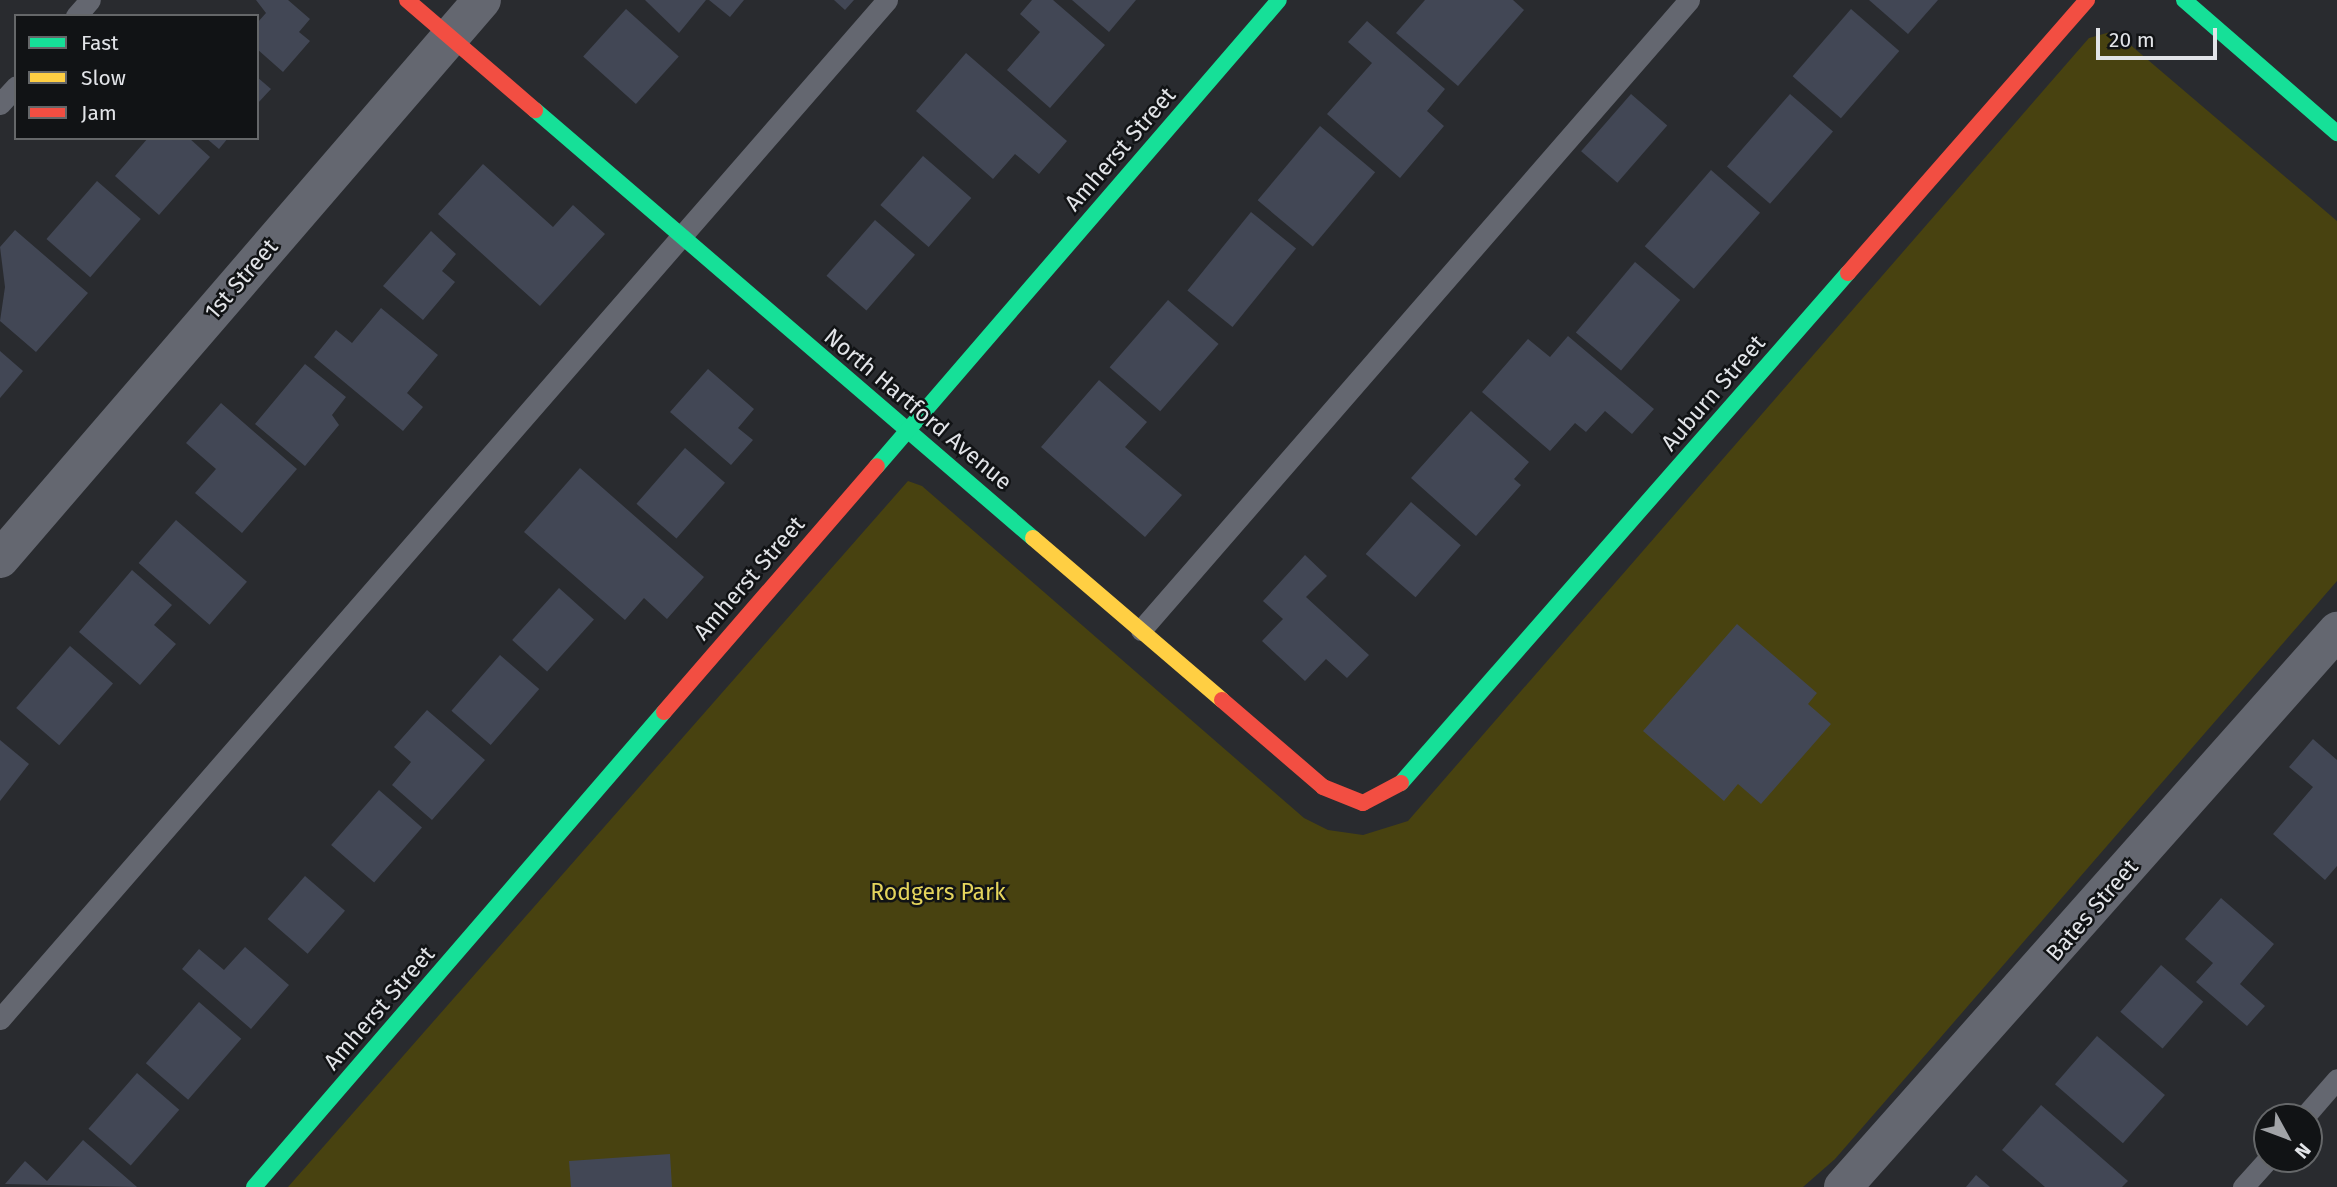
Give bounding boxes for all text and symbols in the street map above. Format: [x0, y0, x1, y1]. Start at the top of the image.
legend [14, 14, 259, 140]
scale bar [2099, 14, 2220, 58]
text: 20 m [2109, 27, 2155, 53]
text: Fast [81, 30, 119, 56]
text: Slow [81, 65, 126, 91]
street label: Amherst Street [1059, 81, 1181, 217]
text: Jam [81, 100, 117, 126]
street label: 1st Street [199, 233, 283, 325]
street label: North Hartford Avenue [819, 322, 1017, 496]
street label: Auburn Street [1655, 329, 1771, 457]
street label: Amherst Street [688, 510, 810, 646]
street label: Bates Street [2040, 853, 2144, 967]
park label: Rodgers Park [870, 878, 1006, 906]
street label: Amherst Street [318, 940, 440, 1076]
north arrow [2253, 1103, 2323, 1173]
text: N [2290, 1138, 2316, 1163]

